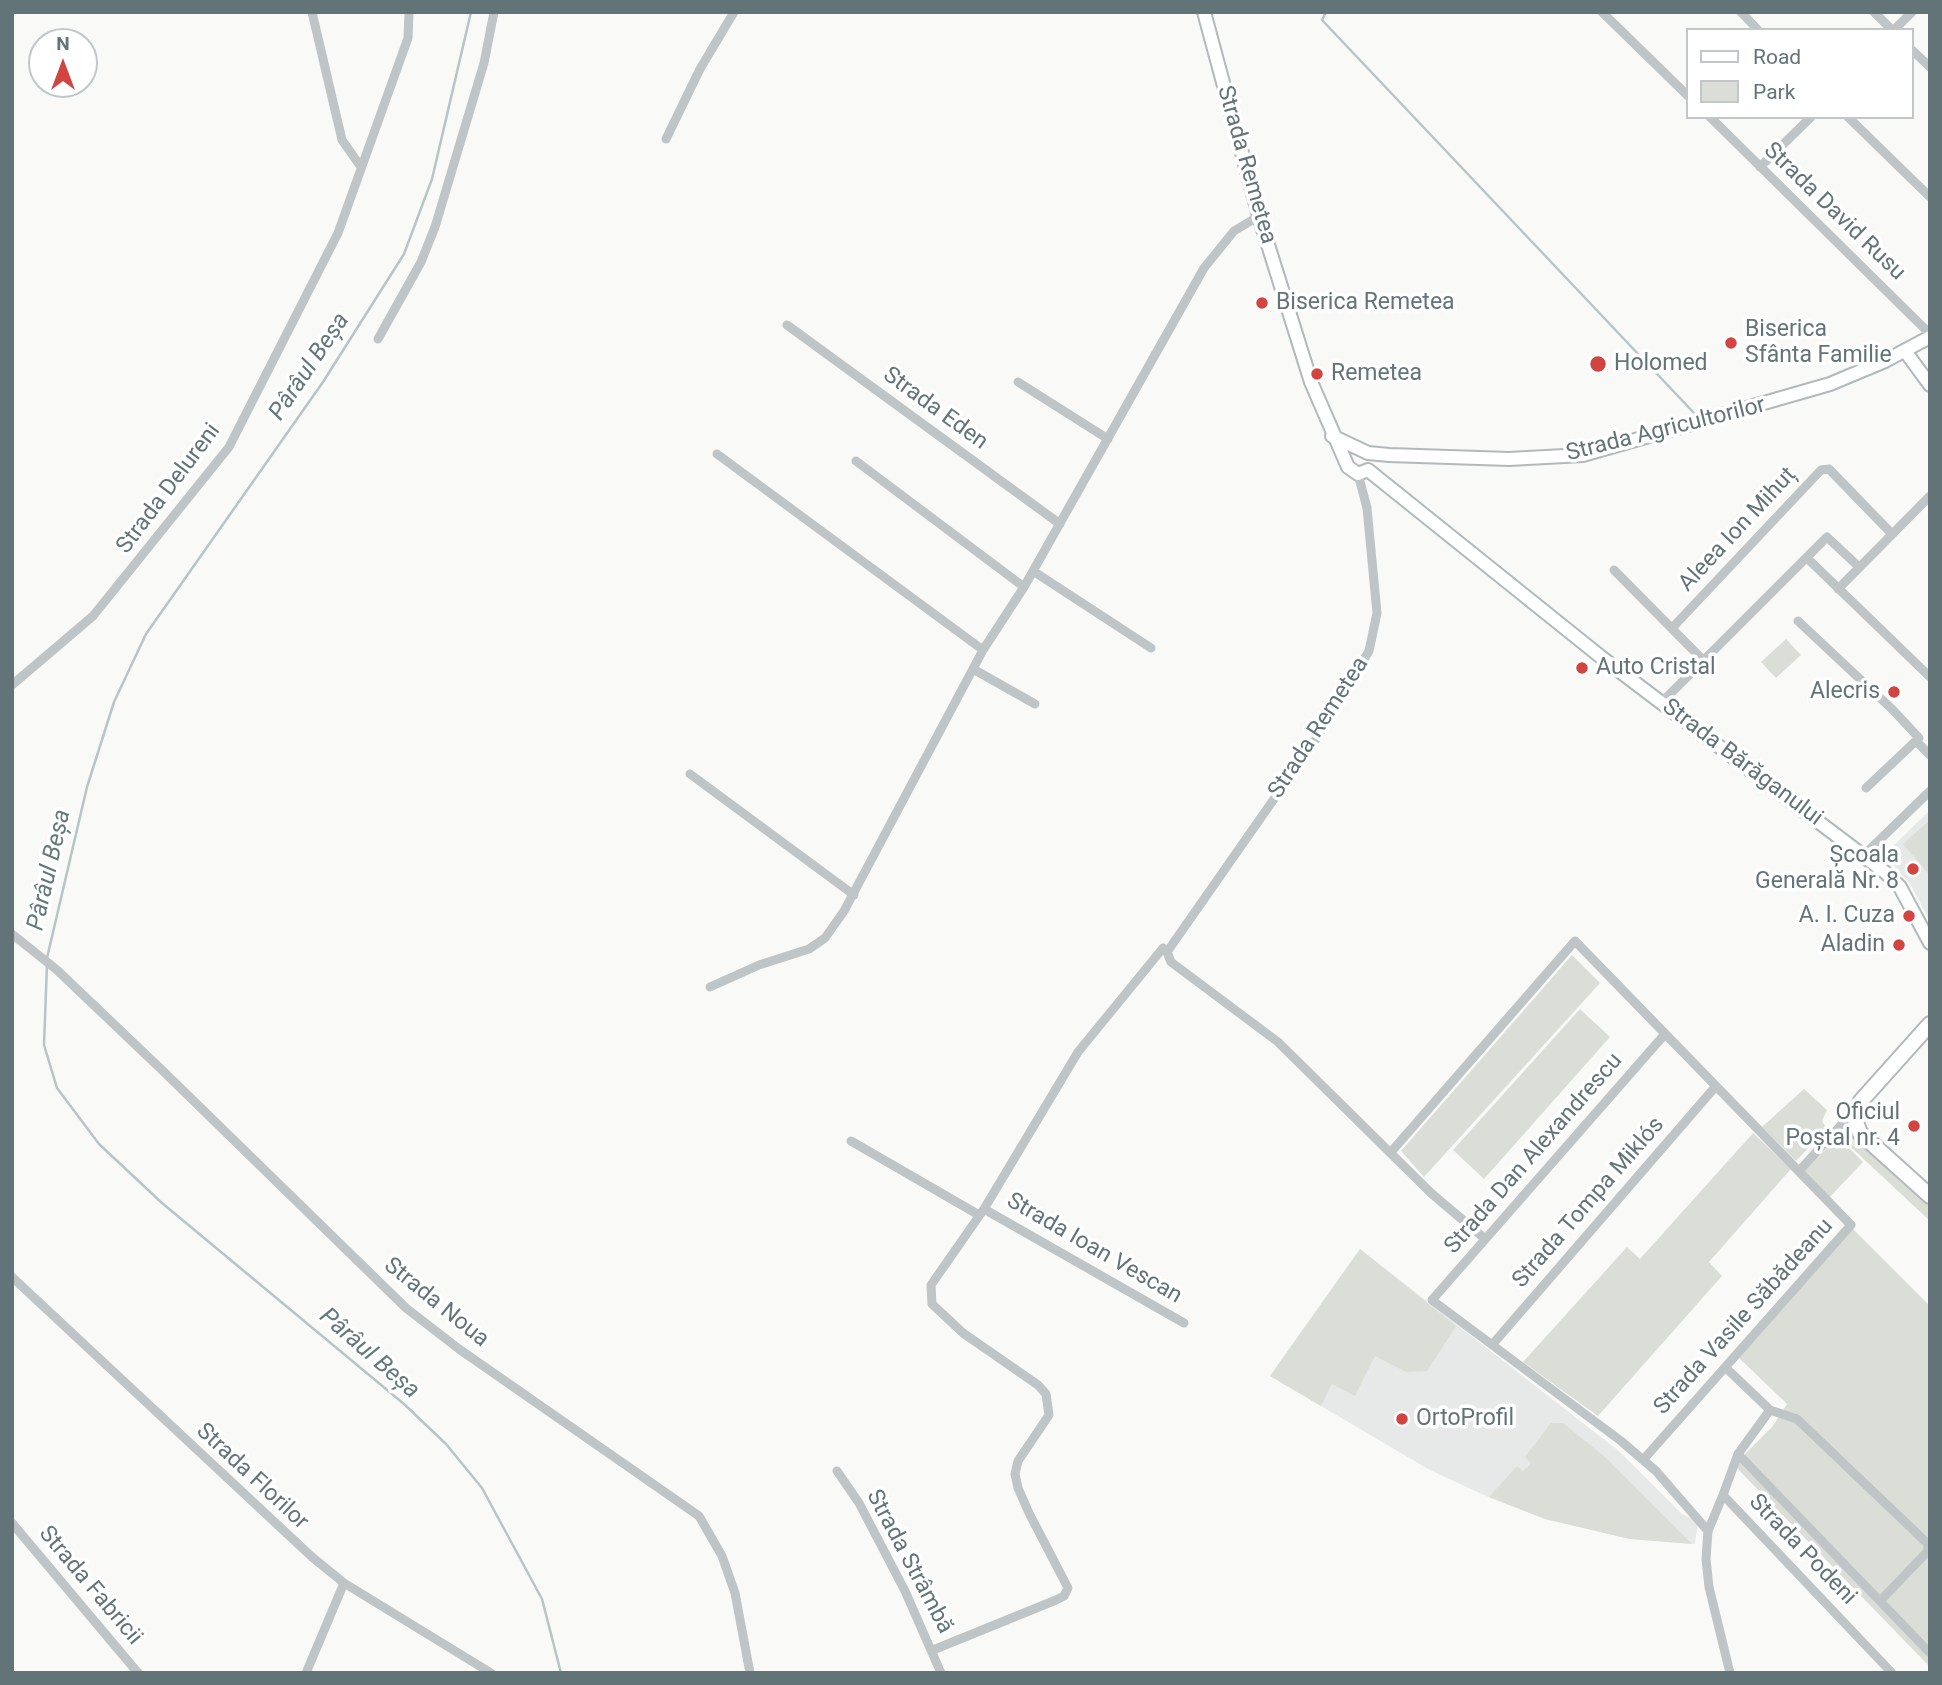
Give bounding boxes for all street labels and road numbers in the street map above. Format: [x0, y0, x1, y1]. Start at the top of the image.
street label: Strada Remetea [1210, 83, 1282, 247]
street label: Strada David Rusu [1757, 137, 1911, 287]
street label: Strada Eden [877, 362, 993, 456]
street label: Strada Agricultorilor [1564, 392, 1768, 468]
street label: Strada Delureni [111, 418, 227, 560]
street label: Aleea Ion Mihuț [1674, 462, 1802, 598]
street label: Strada Remetea [1263, 652, 1375, 804]
street label: Strada Bărăganului [1656, 694, 1828, 832]
street label: Strada Dan Alexandrescu [1439, 1048, 1629, 1260]
street label: Strada Tompa Miklós [1507, 1112, 1671, 1294]
street label: Strada Ioan Vescan [1001, 1188, 1187, 1310]
street label: Strada Vasile Săbădeanu [1649, 1213, 1839, 1421]
street label: Strada Noua [378, 1252, 494, 1354]
street label: Strada Florilor [190, 1418, 314, 1536]
street label: Strada Strâmbă [860, 1485, 958, 1639]
street label: Strada Podeni [1742, 1489, 1862, 1611]
street label: Strada Fabricii [32, 1521, 148, 1651]

